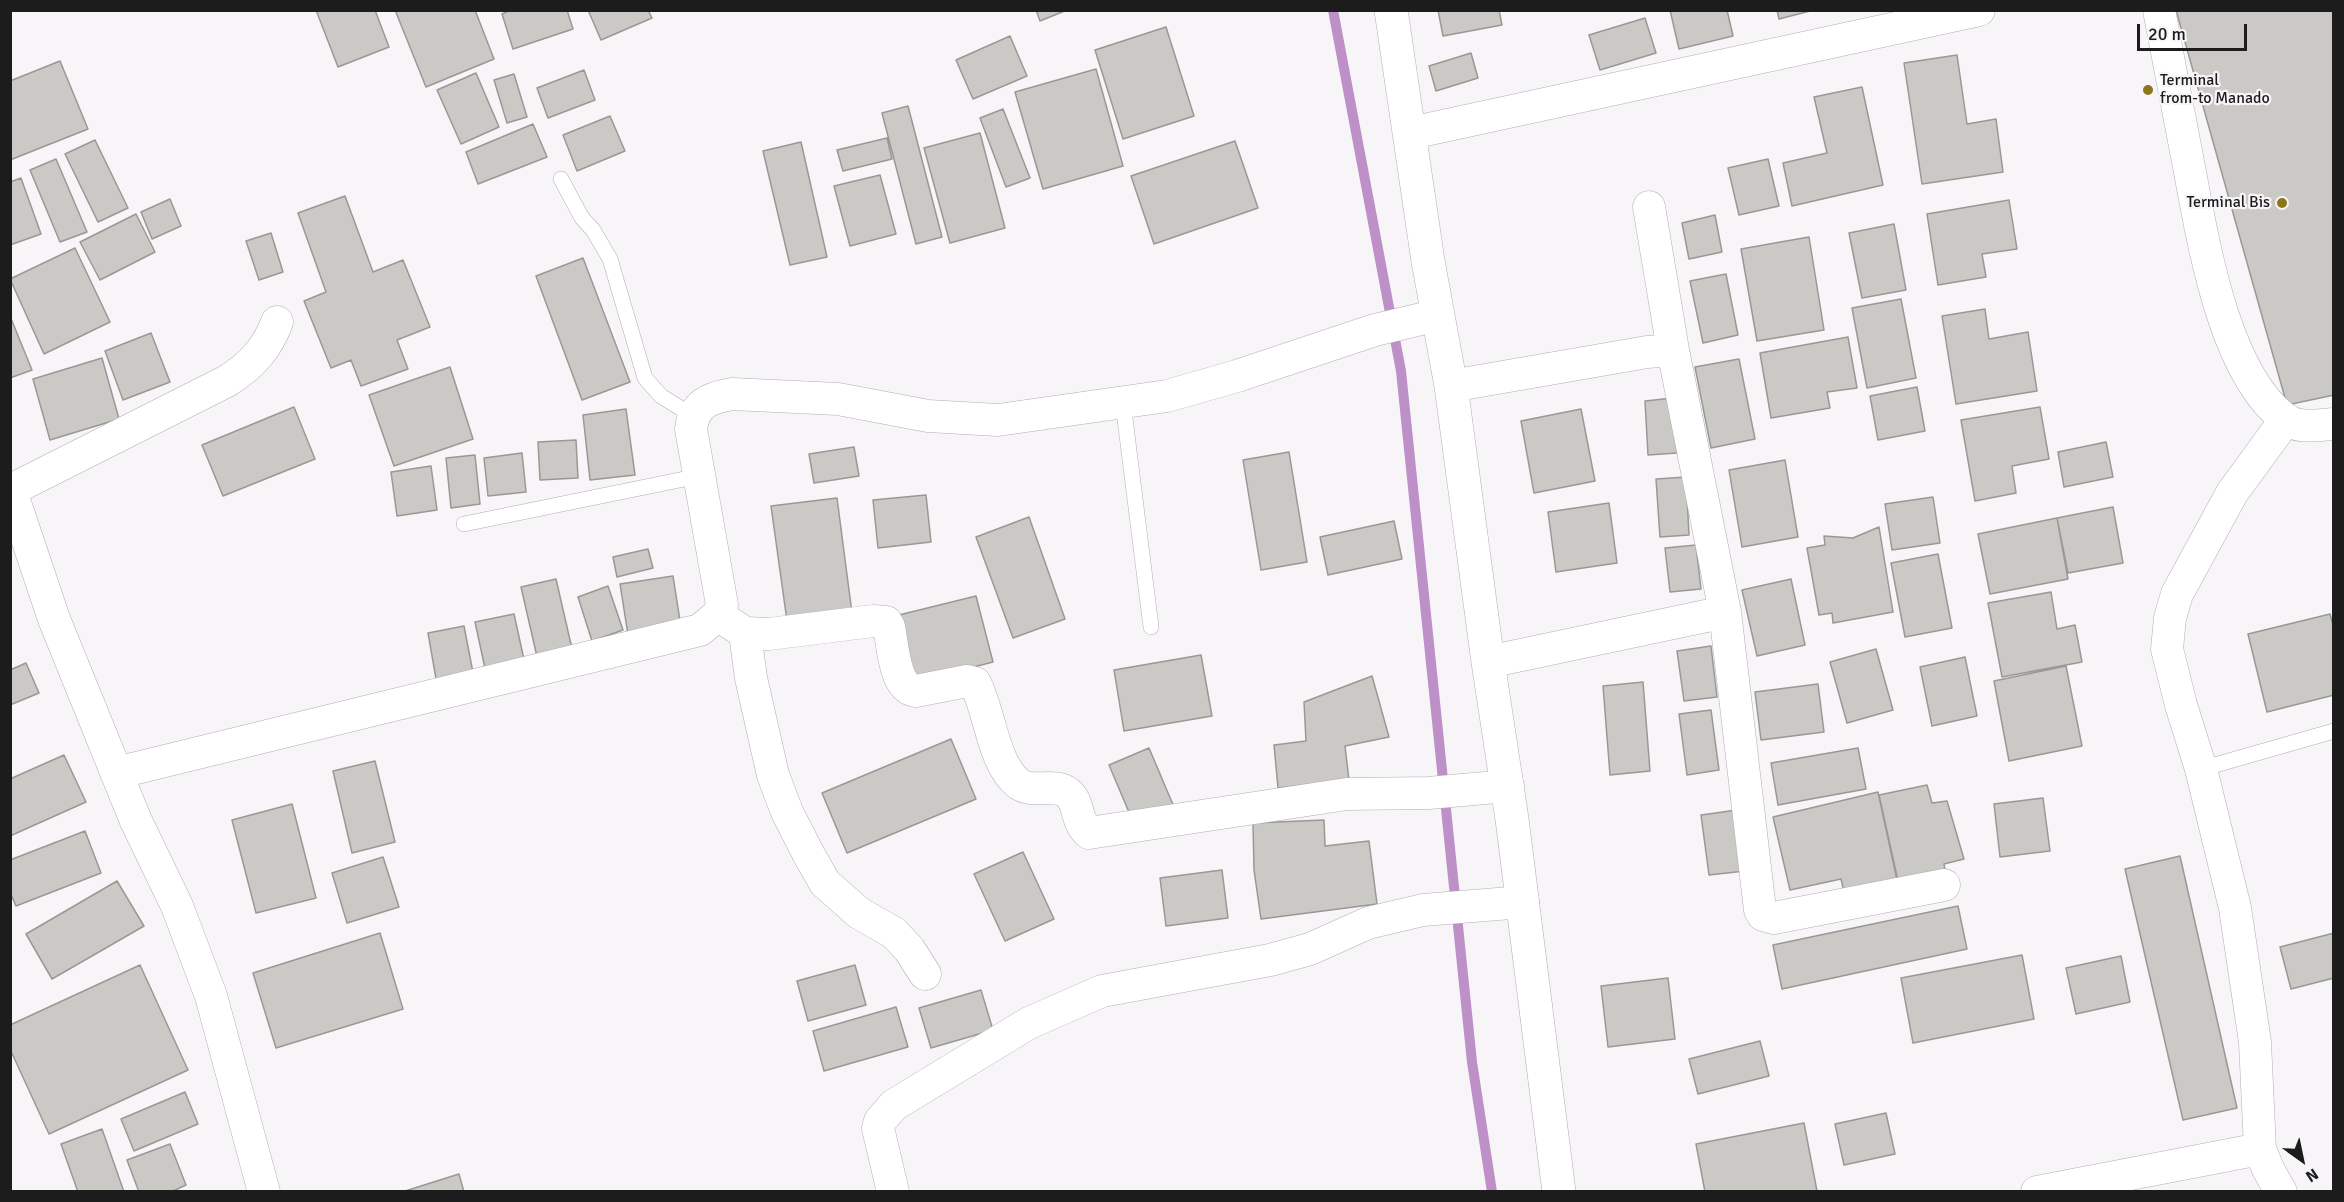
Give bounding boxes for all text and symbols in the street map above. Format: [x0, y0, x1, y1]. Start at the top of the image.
scale bar [2140, 12, 2250, 50]
text: 20 m [2148, 23, 2186, 45]
place label: Terminal from-to Manado [2160, 71, 2270, 109]
marker: Terminal from-to Manado [2141, 83, 2155, 97]
place label: Terminal Bis [2186, 193, 2270, 213]
marker: Terminal Bis [2275, 196, 2289, 210]
north arrow [2272, 1130, 2332, 1190]
text: N [2302, 1164, 2322, 1187]

